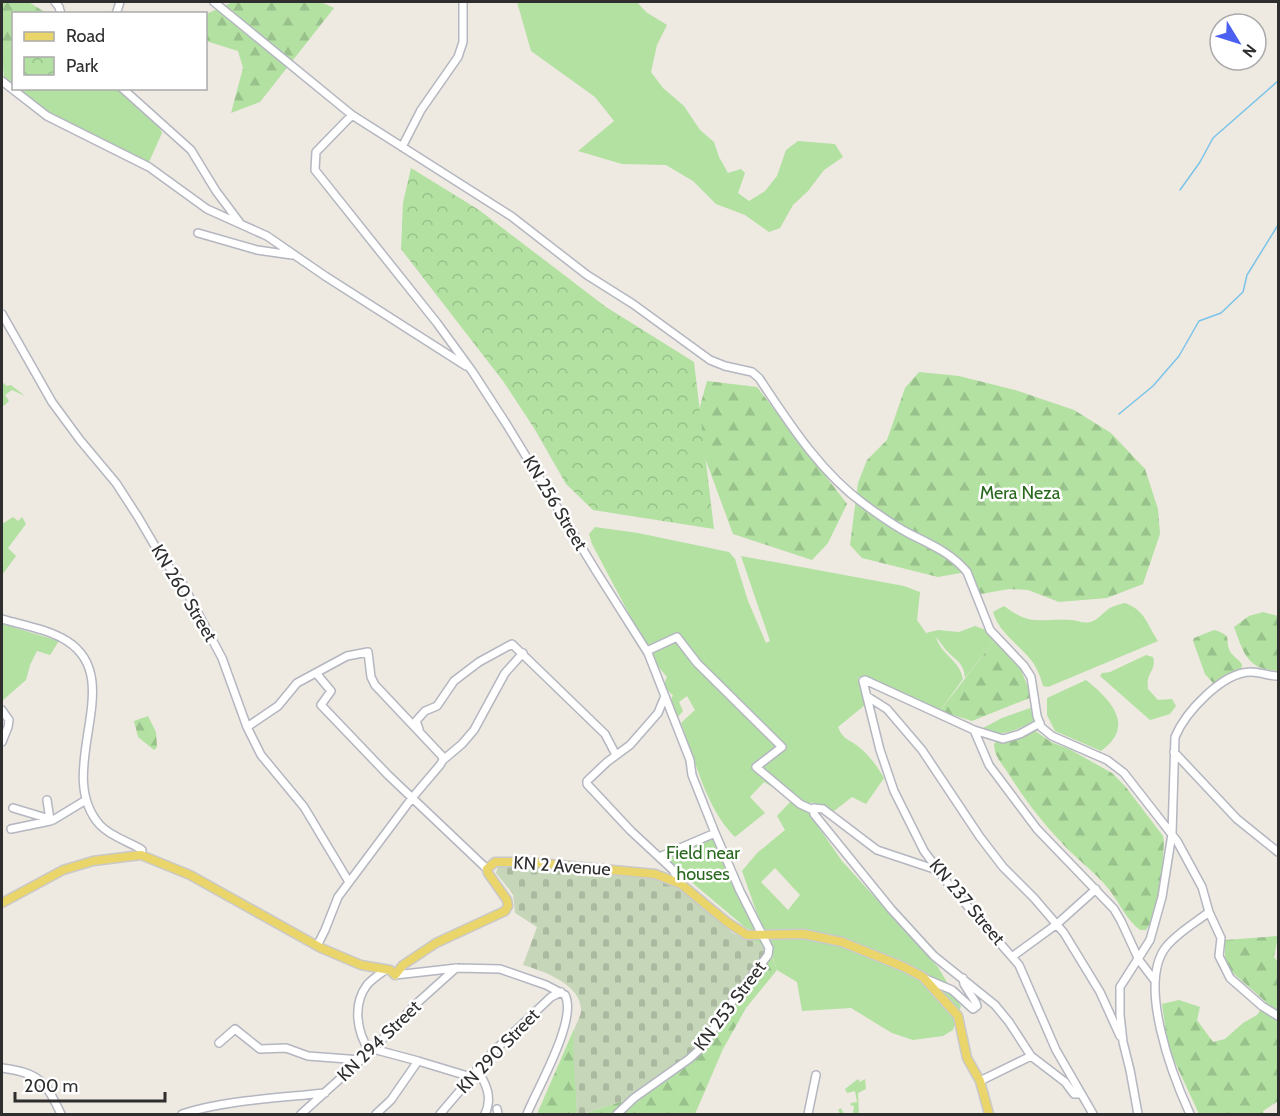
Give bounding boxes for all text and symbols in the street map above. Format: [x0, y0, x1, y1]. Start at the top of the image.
legend [12, 12, 207, 90]
north arrow [1208, 12, 1268, 72]
text: Road [66, 25, 105, 47]
text: N [1238, 41, 1260, 61]
text: Park [66, 55, 99, 77]
street label: KN 256 Street [518, 452, 592, 554]
park label: Mera Neza [980, 482, 1061, 504]
street label: KN 260 Street [146, 540, 222, 646]
park label: Field near houses [666, 842, 740, 885]
street label: KN 2 Avenue [513, 852, 611, 880]
street label: KN 237 Street [925, 855, 1009, 949]
street label: KN 253 Street [689, 957, 771, 1055]
street label: KN 294 Street [333, 996, 425, 1086]
street label: KN 290 Street [452, 1004, 544, 1098]
scale bar [15, 1065, 165, 1103]
text: 200 m [24, 1075, 78, 1097]

